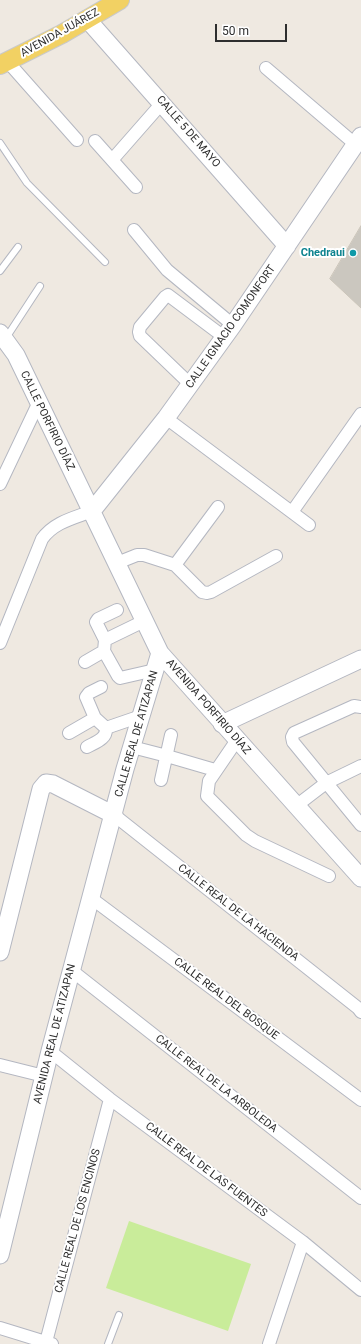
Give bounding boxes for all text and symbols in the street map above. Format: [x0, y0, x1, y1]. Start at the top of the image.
street label: AVENIDA JUÁREZ [18, 6, 102, 60]
scale bar [217, 16, 289, 42]
text: 50 m [222, 24, 249, 38]
street label: CALLE 5 DE MAYO [153, 93, 223, 171]
place label: Chedraui [301, 246, 345, 260]
marker: Chedraui [348, 248, 358, 258]
street label: CALLE IGNACIO COMONFORT [183, 263, 279, 391]
street label: CALLE PORFIRIO DÍAZ [17, 369, 77, 473]
street label: AVENIDA PORFIRIO DÍAZ [163, 657, 253, 757]
street label: CALLE REAL DE ATIZAPAN [113, 669, 161, 799]
street label: CALLE REAL DE LA HACIENDA [175, 862, 301, 964]
street label: CALLE REAL DEL BOSQUE [171, 955, 281, 1043]
street label: AVENIDA REAL DE ATIZAPAN [31, 963, 79, 1105]
street label: CALLE REAL DE LA ARBOLEDA [152, 1032, 280, 1136]
street label: CALLE REAL DE LAS FUENTES [142, 1120, 270, 1220]
street label: CALLE REAL DE LOS ENCINOS [52, 1147, 104, 1295]

